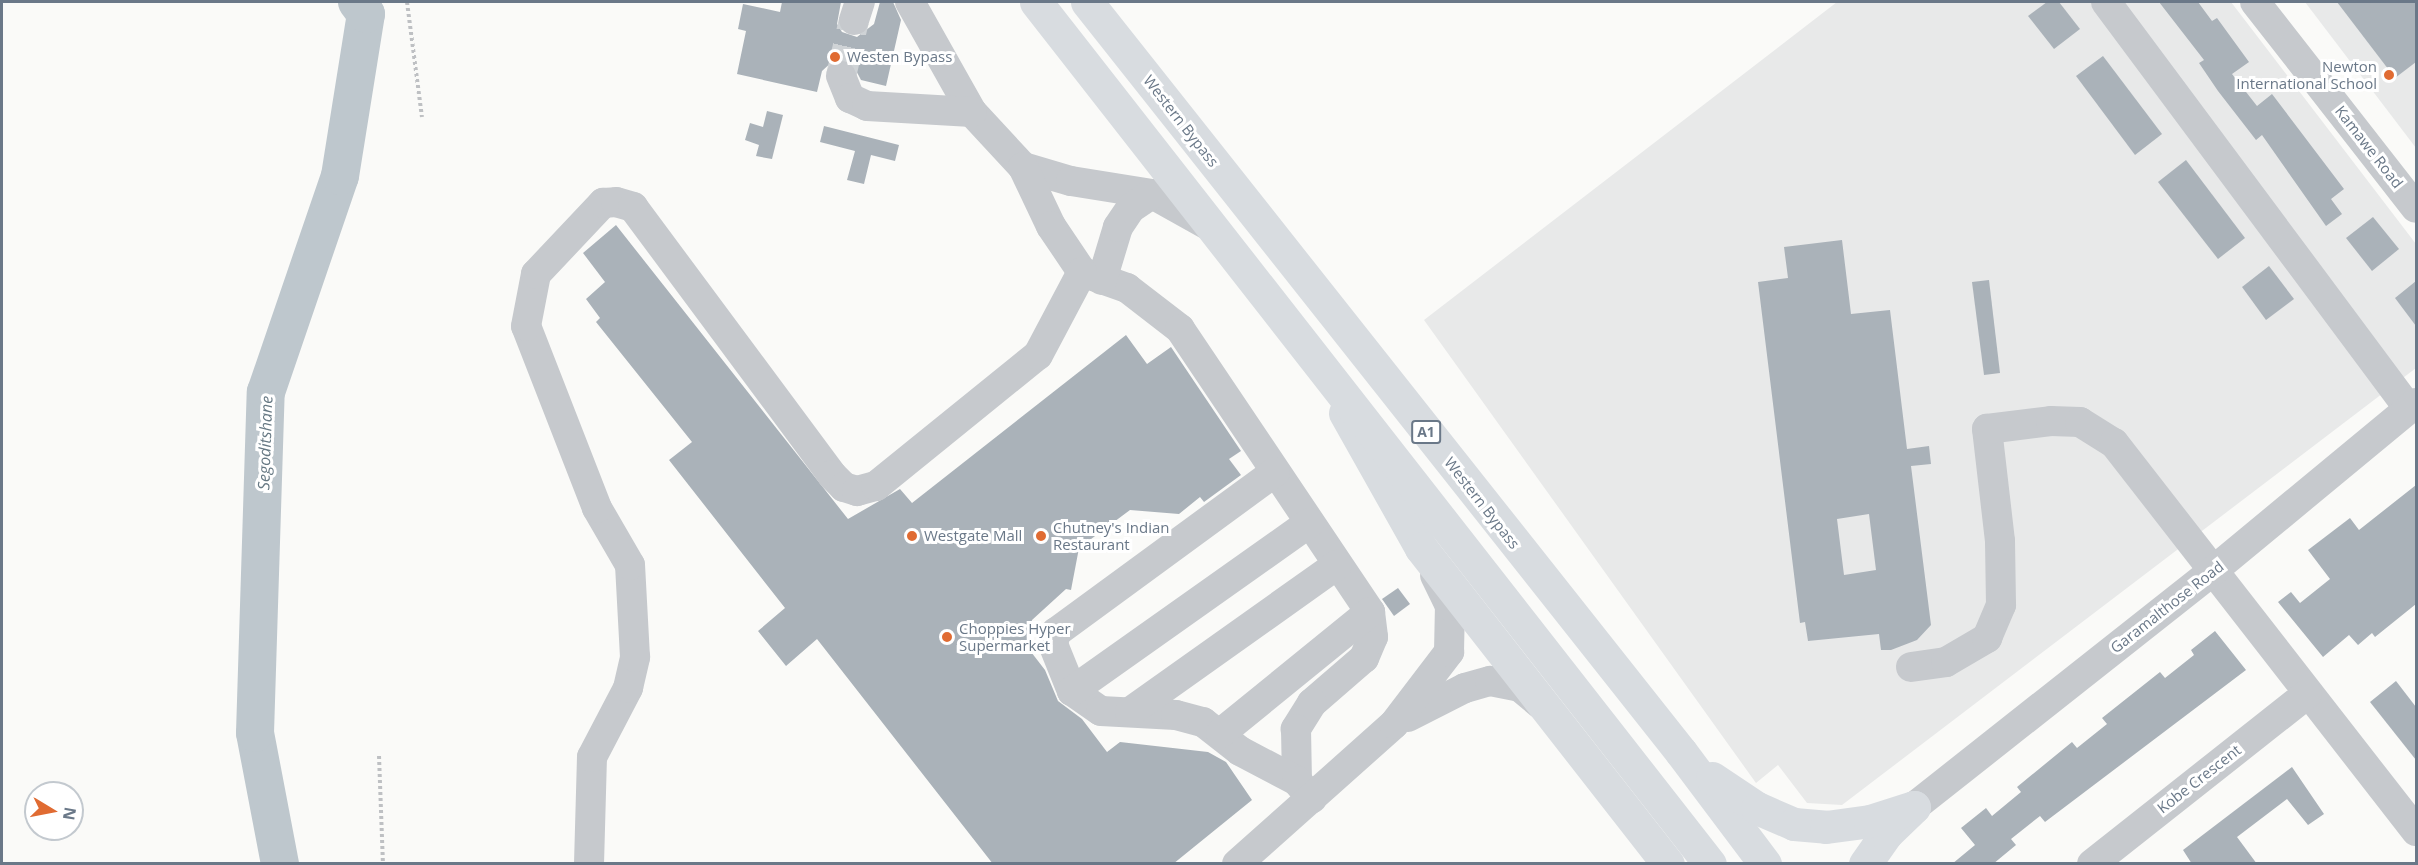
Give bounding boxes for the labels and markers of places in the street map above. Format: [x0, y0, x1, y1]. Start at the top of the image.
place label: Westen Bypass [847, 48, 952, 66]
marker: Westen Bypass [828, 50, 842, 64]
place label: Newton International School [2236, 57, 2377, 92]
marker: Newton International School [2382, 68, 2396, 82]
place label: Chutney's Indian Restaurant [1053, 518, 1170, 553]
place label: Westgate Mall [924, 527, 1022, 545]
marker: Westgate Mall [905, 529, 919, 543]
marker: Chutney's Indian Restaurant [1034, 529, 1048, 543]
place label: Choppies Hyper Supermarket [959, 619, 1071, 654]
marker: Choppies Hyper Supermarket [940, 630, 954, 644]

